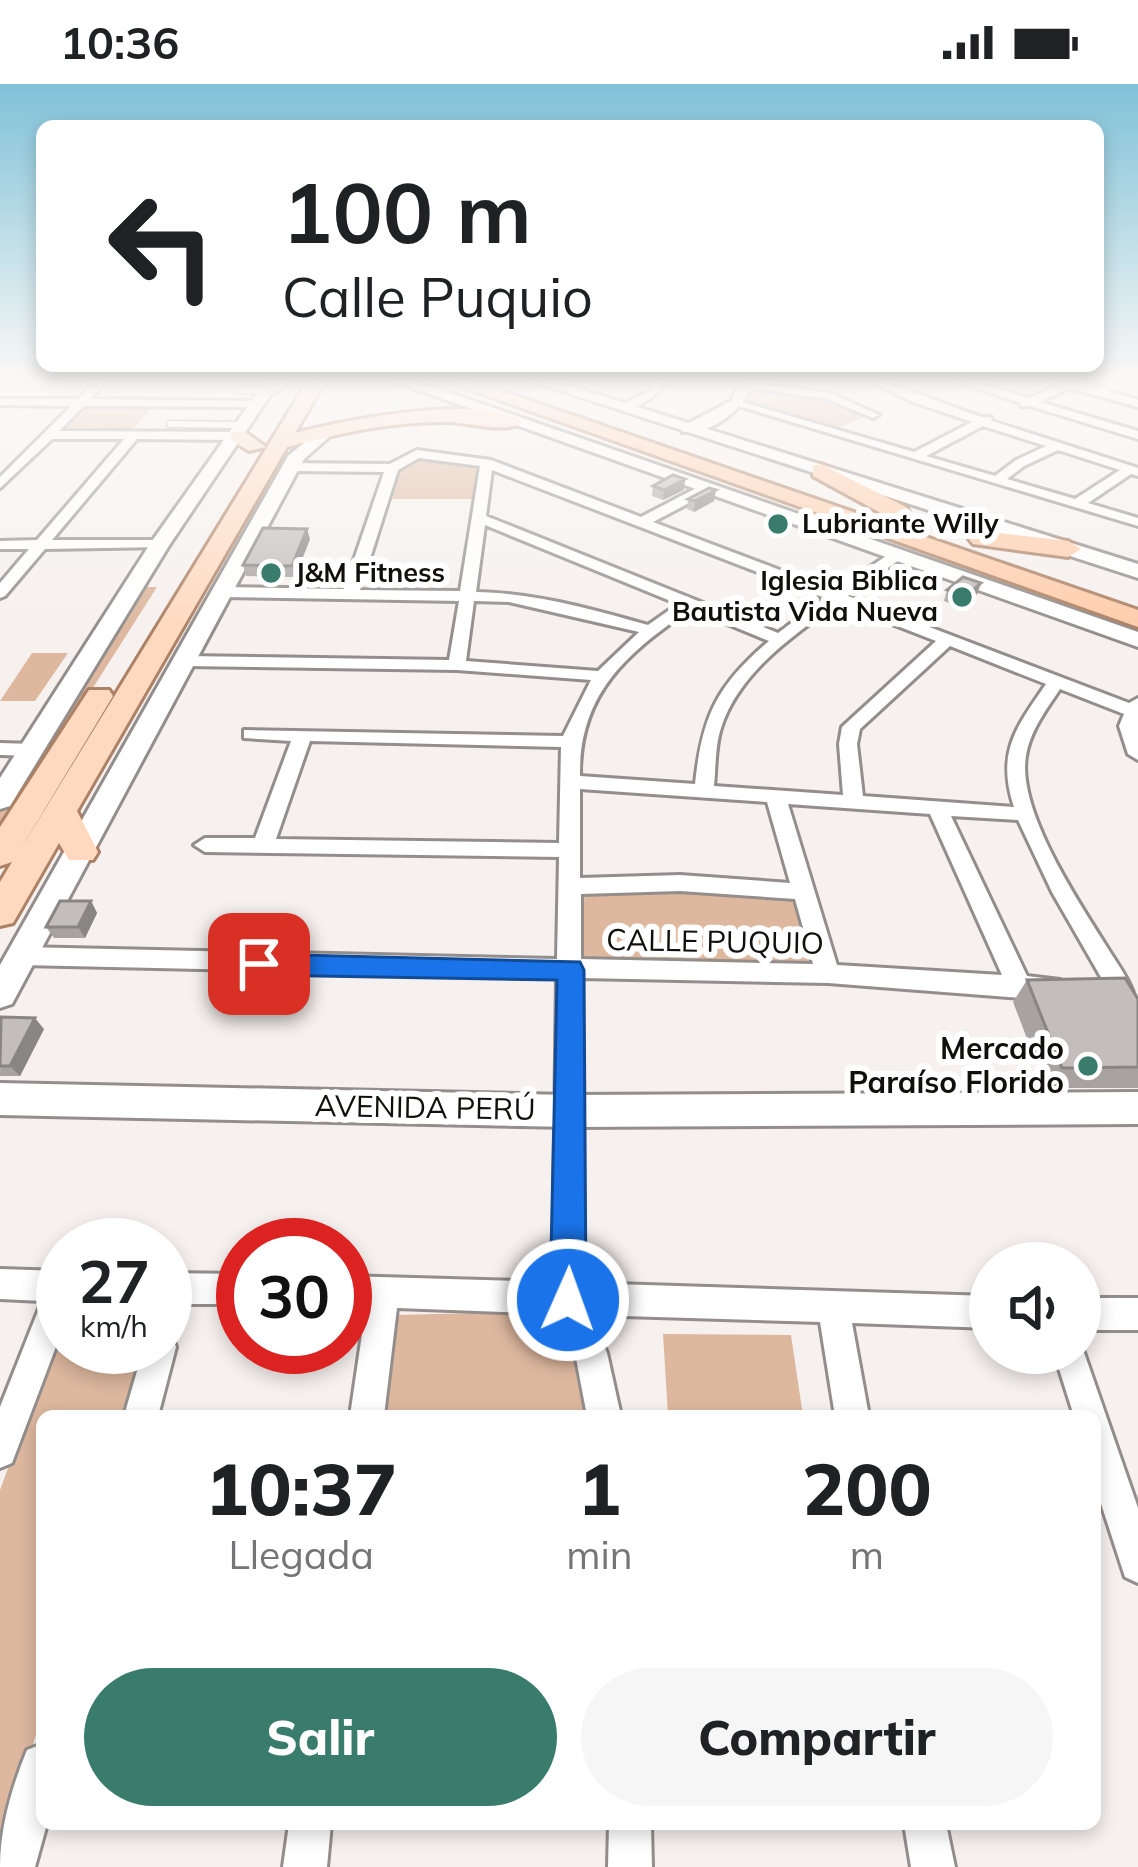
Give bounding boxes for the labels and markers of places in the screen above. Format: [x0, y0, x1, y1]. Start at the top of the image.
place label: Lubriante Willy [802, 506, 999, 540]
marker: Lubriante Willy [765, 511, 791, 537]
place label: J&M Fitness [295, 555, 445, 589]
marker: J&M Fitness [258, 560, 284, 586]
place label: Iglesia Biblica Bautista Vida Nueva [672, 563, 938, 628]
marker: Iglesia Biblica Bautista Vida Nueva [949, 584, 975, 610]
pin [208, 913, 310, 1015]
place label: Mercado Paraíso Florido [848, 1029, 1064, 1101]
marker: Mercado Paraíso Florido [1075, 1053, 1101, 1079]

